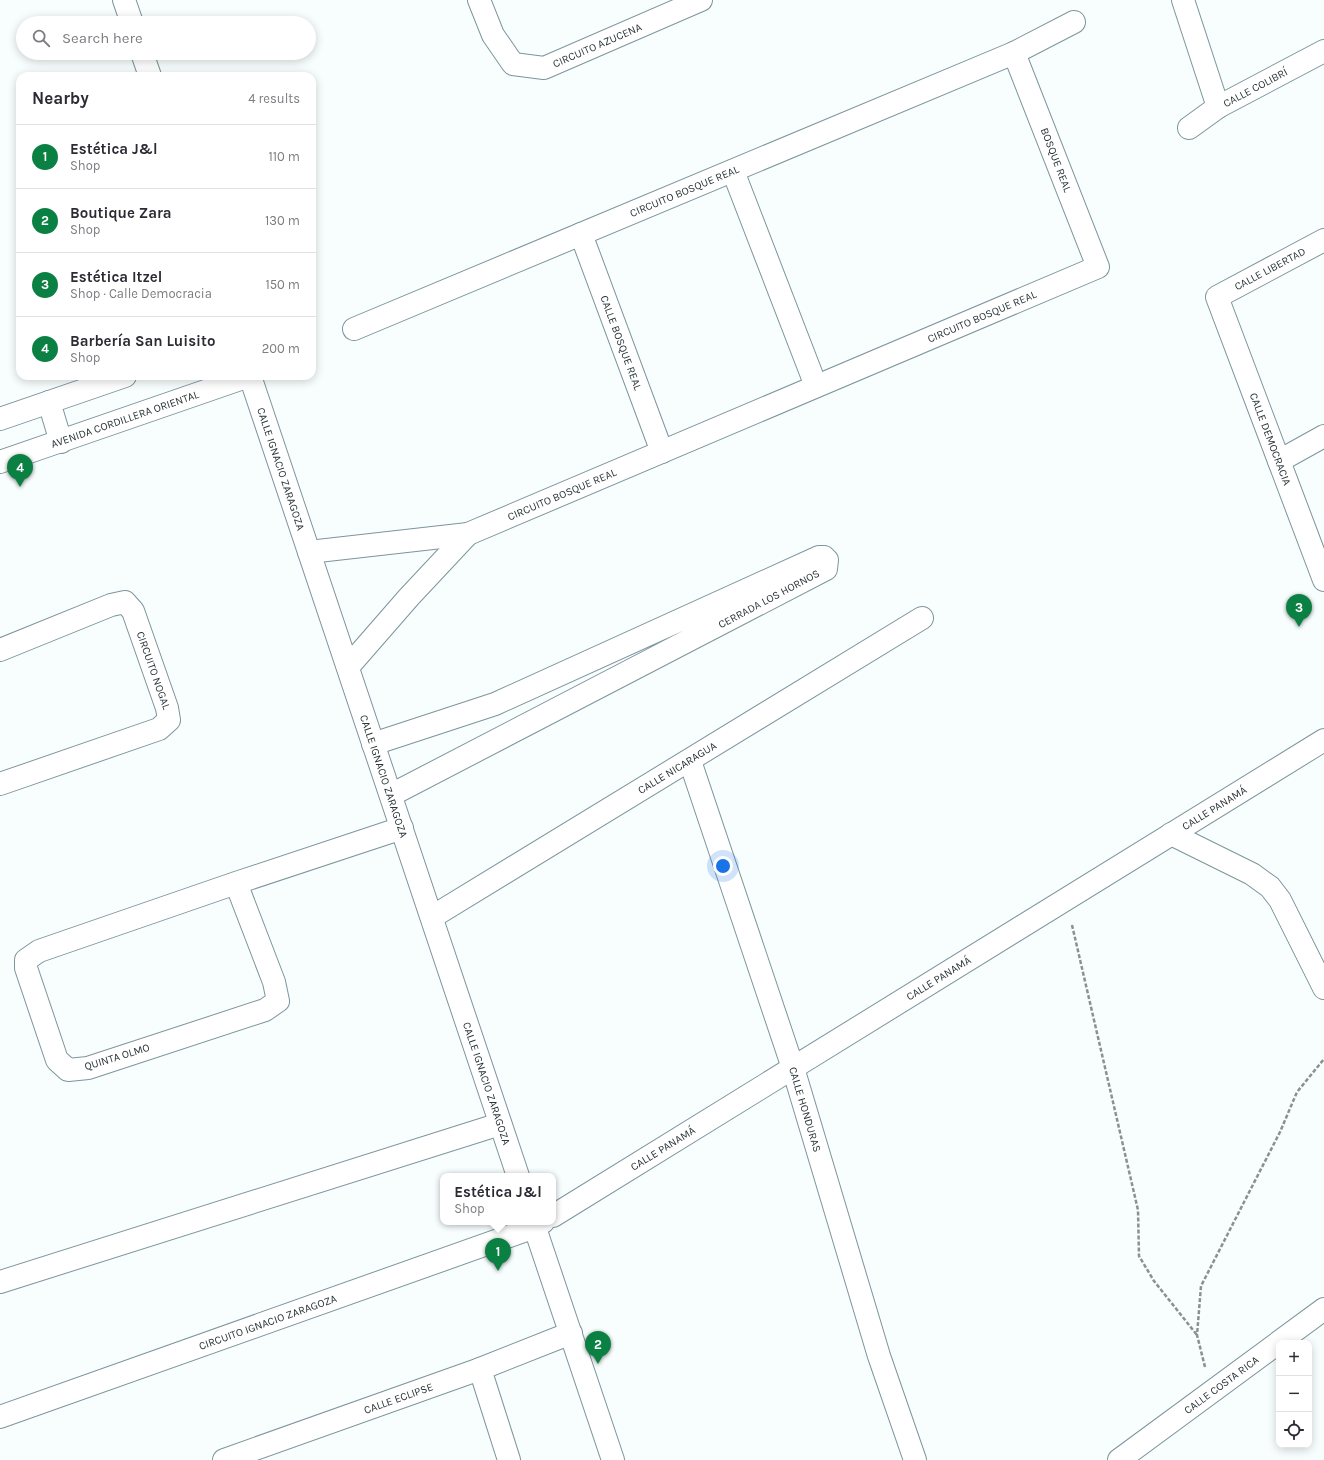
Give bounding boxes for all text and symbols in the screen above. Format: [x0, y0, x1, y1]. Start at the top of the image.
search box [16, 16, 316, 60]
street label: CIRCUITO AZUCENA [551, 20, 644, 70]
icon: search [30, 27, 52, 49]
text: Search here [62, 29, 143, 47]
street label: CALLE COLIBRÍ [1221, 63, 1291, 110]
text: Nearby [32, 88, 89, 108]
text: 4 results [248, 91, 300, 106]
street label: BOSQUE REAL [1038, 126, 1075, 195]
text: Estética J&l [70, 140, 158, 158]
text: 1 [43, 149, 47, 164]
text: 110 m [268, 149, 300, 164]
text: Shop [70, 158, 100, 173]
street label: CIRCUITO BOSQUE REAL [628, 162, 742, 219]
text: Boutique Zara [70, 204, 172, 222]
text: 2 [41, 213, 49, 228]
text: 130 m [265, 213, 300, 228]
text: Shop [70, 222, 100, 237]
street label: CALLE LIBERTAD [1232, 245, 1308, 293]
text: Estética Itzel [70, 268, 162, 286]
text: 3 [41, 277, 49, 292]
text: 150 m [265, 277, 300, 292]
text: Shop · Calle Democracia [70, 286, 212, 301]
street label: CIRCUITO BOSQUE REAL [925, 287, 1039, 345]
street label: CALLE BOSQUE REAL [598, 293, 645, 393]
text: Barbería San Luisito [70, 332, 215, 350]
text: 4 [41, 341, 49, 356]
text: 200 m [262, 341, 300, 356]
text: Shop [70, 350, 100, 365]
street label: AVENIDA CORDILLERA ORIENTAL [49, 387, 201, 450]
street label: CALLE DEMOCRACIA [1247, 391, 1294, 488]
street label: CALLE IGNACIO ZARAGOZA [255, 406, 308, 533]
pin: 4 [7, 454, 33, 487]
street label: CIRCUITO BOSQUE REAL [505, 465, 619, 523]
street label: CERRADA LOS HORNOS [716, 567, 822, 631]
pin: 3 [1286, 594, 1312, 627]
street label: CIRCUITO NOGAL [134, 629, 174, 712]
street label: CALLE IGNACIO ZARAGOZA [357, 713, 411, 840]
street label: CALLE NICARAGUA [635, 738, 719, 796]
street label: CALLE PANAMÁ [1179, 781, 1249, 833]
your location [713, 856, 733, 876]
street label: CALLE PANAMÁ [904, 951, 974, 1003]
street label: CALLE IGNACIO ZARAGOZA [460, 1020, 514, 1147]
street label: QUINTA OLMO [83, 1041, 151, 1073]
street label: CALLE HONDURAS [786, 1065, 824, 1154]
street label: CALLE PANAMÁ [628, 1121, 698, 1173]
popup [440, 1173, 556, 1225]
text: Estética J&l [454, 1183, 542, 1201]
text: Shop [454, 1201, 485, 1216]
pin: 1 [485, 1238, 511, 1271]
street label: CIRCUITO IGNACIO ZARAGOZA [197, 1291, 339, 1352]
pin: 2 [585, 1331, 611, 1364]
map controls [1276, 1340, 1312, 1448]
button: + [1276, 1340, 1312, 1376]
street label: CALLE COSTA RICA [1181, 1352, 1262, 1417]
button: − [1276, 1376, 1312, 1412]
street label: CALLE ECLIPSE [362, 1380, 435, 1416]
button: locate [1276, 1412, 1312, 1448]

